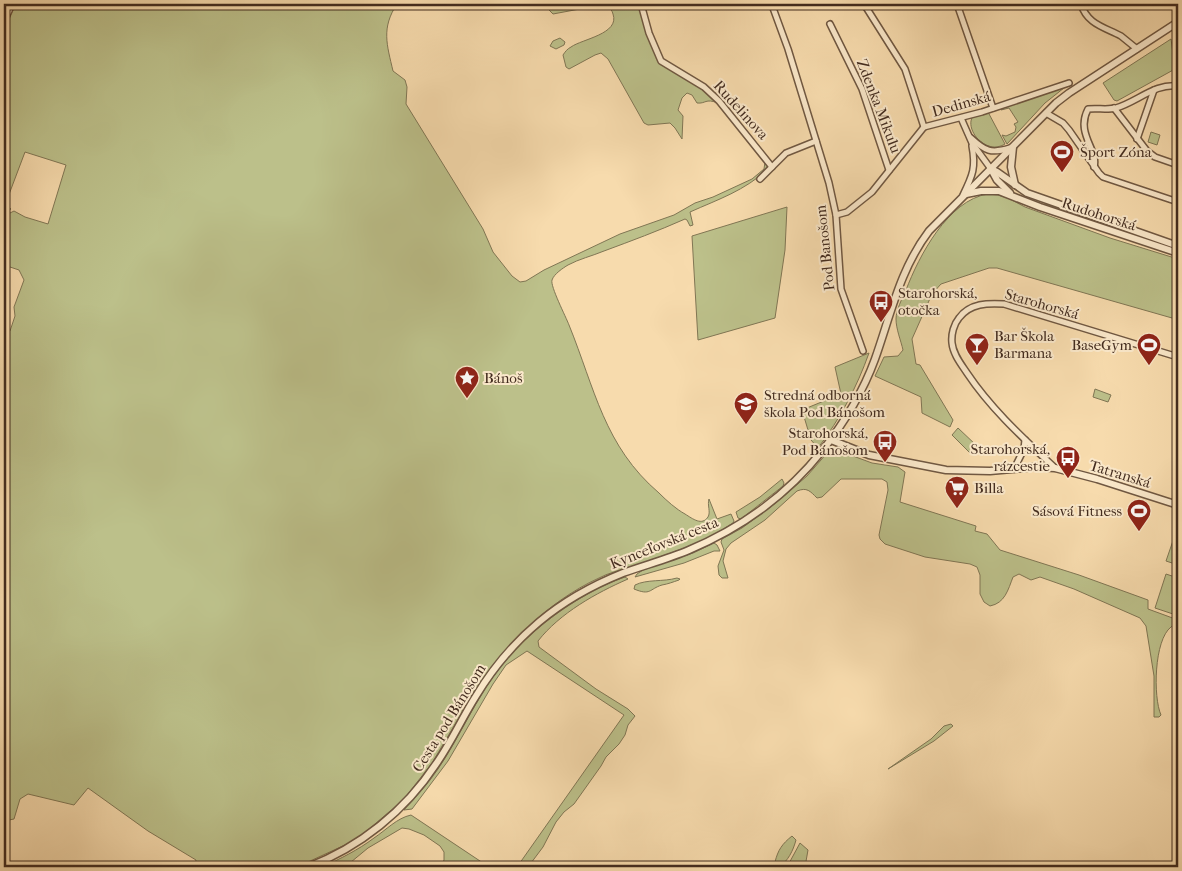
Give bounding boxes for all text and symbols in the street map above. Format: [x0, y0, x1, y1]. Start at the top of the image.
street label: Zdenka Mikulu [853, 56, 905, 156]
street label: Rudelinova [710, 77, 773, 144]
street label: Dedinská [930, 87, 993, 121]
sports icon: Šport Zóna [1049, 139, 1075, 173]
place label: Šport Zóna [1080, 143, 1153, 161]
street label: Rudohorská [1060, 194, 1139, 235]
street label: Pod Banošom [811, 204, 838, 292]
place label: Starohorská, otočka [898, 284, 977, 319]
street label: Starohorská [1003, 285, 1082, 323]
bus stop icon: Starohorská, otočka [868, 289, 894, 323]
place label: Bar Škola Barmana [994, 327, 1055, 362]
bar icon: Bar Škola Barmana [964, 332, 990, 366]
sports icon: BaseGym [1136, 332, 1162, 366]
place label: BaseGym [1071, 336, 1133, 354]
place icon: Bánoš [454, 365, 480, 399]
place label: Bánoš [484, 369, 523, 387]
place label: Stredná odborná škola Pod Bánošom [764, 386, 886, 421]
school or university icon: Stredná odborná škola Pod Bánošom [733, 391, 759, 425]
place label: Starohorská, Pod Bánošom [782, 424, 869, 459]
bus stop icon: Starohorská, Pod Bánošom [872, 429, 898, 463]
place label: Starohorská, rázcestie [971, 440, 1051, 475]
bus stop icon: Starohorská, rázcestie [1055, 445, 1081, 479]
street label: Tatranská [1087, 456, 1154, 492]
supermarket icon: Billa [944, 475, 970, 509]
place label: Billa [974, 479, 1004, 497]
sports icon: Sásová Fitness [1126, 498, 1152, 532]
place label: Sásová Fitness [1032, 502, 1122, 520]
street label: Kynceľovská cesta [607, 513, 722, 573]
street label: Cesta pod Bánošom [408, 660, 490, 775]

